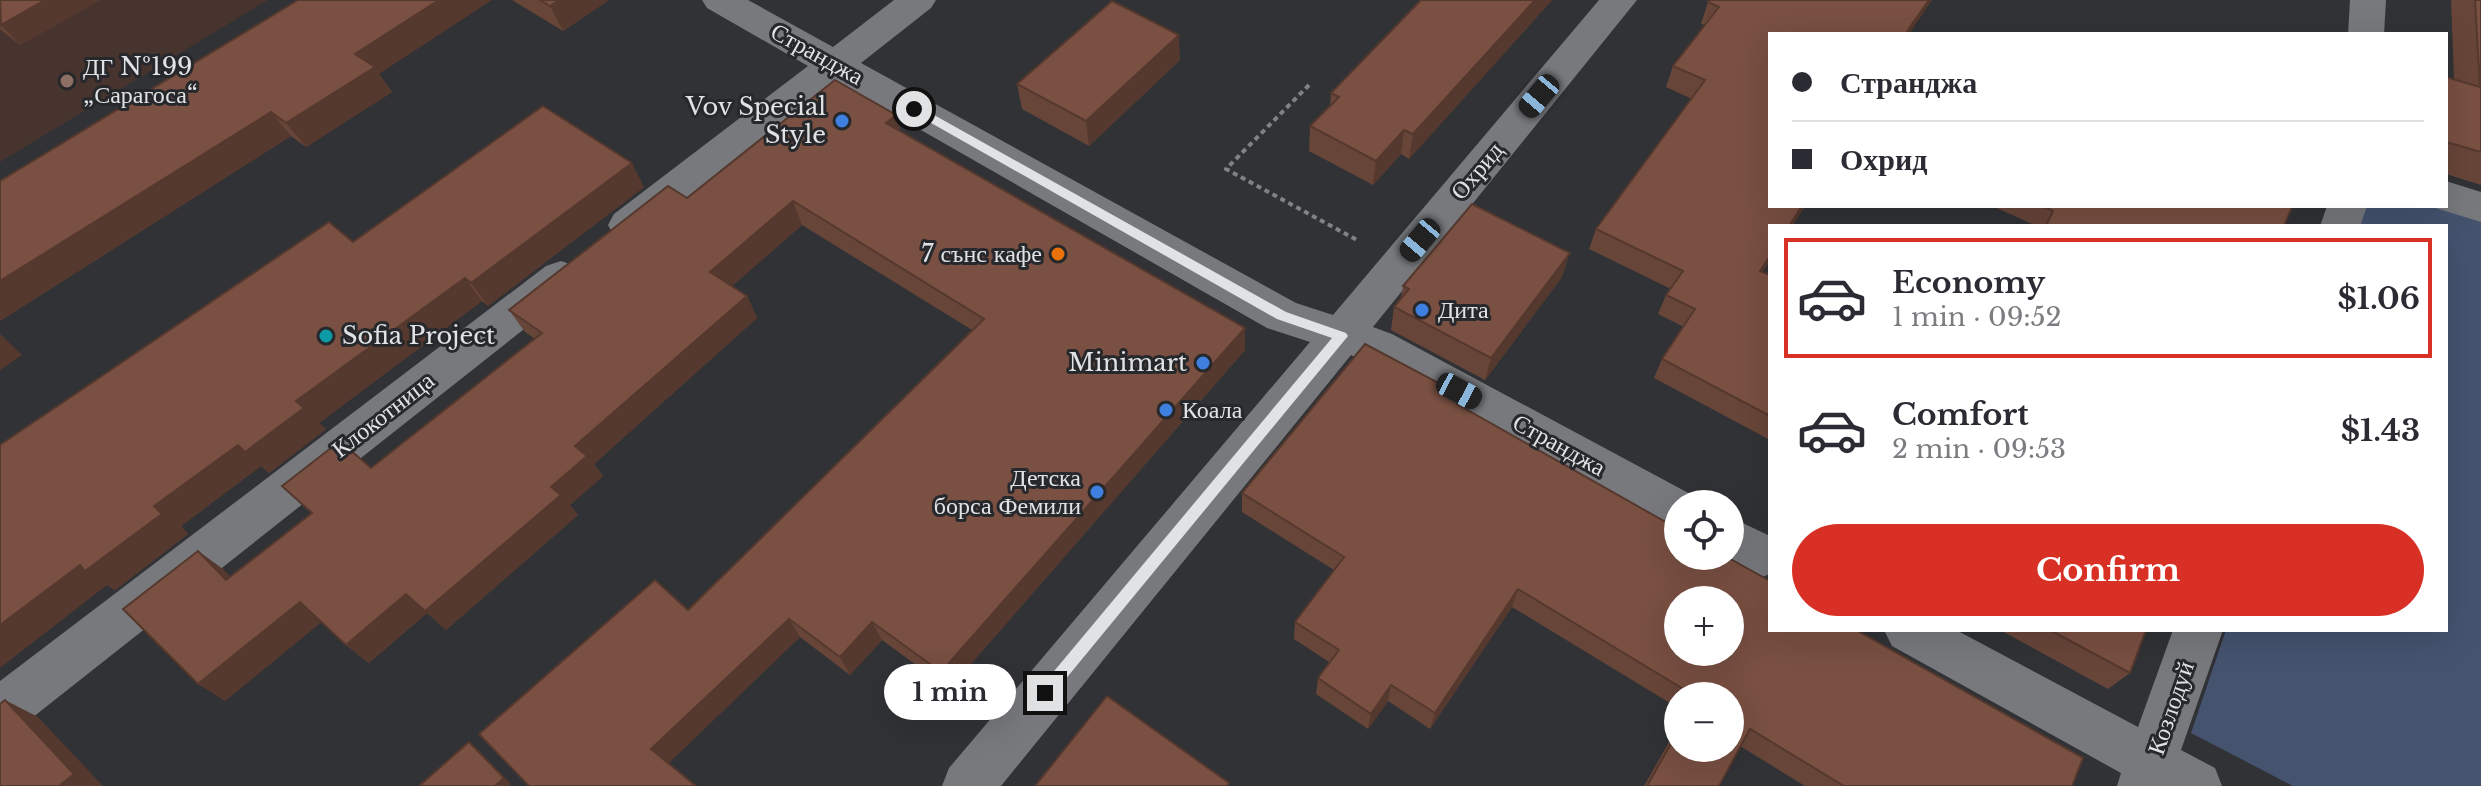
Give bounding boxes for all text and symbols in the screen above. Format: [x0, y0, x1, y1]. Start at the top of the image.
street label: Странджа [766, 16, 869, 91]
place label: ДГ №199 „Сарагоса“ [83, 52, 198, 109]
text: Странджа [1840, 64, 1977, 101]
car [1514, 70, 1564, 122]
marker: ДГ №199 „Сарагоса“ [58, 72, 76, 90]
route start [896, 91, 932, 127]
place label: Vov Special Style [685, 92, 826, 149]
marker: Vov Special Style [833, 112, 851, 130]
street label: Охрид [1444, 136, 1509, 205]
text: Охрид [1840, 141, 1927, 178]
car [1395, 214, 1445, 266]
place label: 7 сънс кафе [921, 239, 1042, 268]
marker: 7 сънс кафе [1049, 245, 1067, 263]
icon: car [1796, 262, 1868, 334]
text: Economy [1892, 264, 2045, 301]
text: $1.06 [2338, 280, 2420, 317]
place label: Дита [1438, 295, 1489, 324]
marker: Дита [1413, 301, 1431, 319]
text: 1 min · 09:52 [1892, 301, 2062, 333]
place label: Sofia Project [342, 321, 495, 350]
marker: Sofia Project [317, 327, 335, 345]
place label: Minimart [1068, 348, 1187, 377]
marker: Minimart [1194, 354, 1212, 372]
street label: Клокотница [326, 365, 440, 464]
car [1432, 369, 1486, 413]
icon: car [1796, 394, 1868, 466]
place label: Коала [1182, 395, 1243, 424]
text: Comfort [1892, 396, 2029, 433]
marker: Коала [1157, 401, 1175, 419]
street label: Странджа [1508, 407, 1611, 482]
text: $1.43 [2341, 412, 2420, 449]
text: 2 min · 09:53 [1892, 433, 2066, 465]
place label: Детска борса Фемили [934, 463, 1081, 520]
marker: Детска борса Фемили [1088, 483, 1106, 501]
map controls [1664, 490, 1744, 762]
button: locate [1664, 490, 1744, 570]
button: Confirm [1792, 524, 2424, 616]
button: + [1664, 586, 1744, 666]
street label: Козлодуй [2141, 657, 2200, 758]
callout: 1 min [885, 665, 1017, 721]
route end [1027, 675, 1063, 711]
text: 1 min [912, 676, 988, 708]
button: − [1664, 682, 1744, 762]

